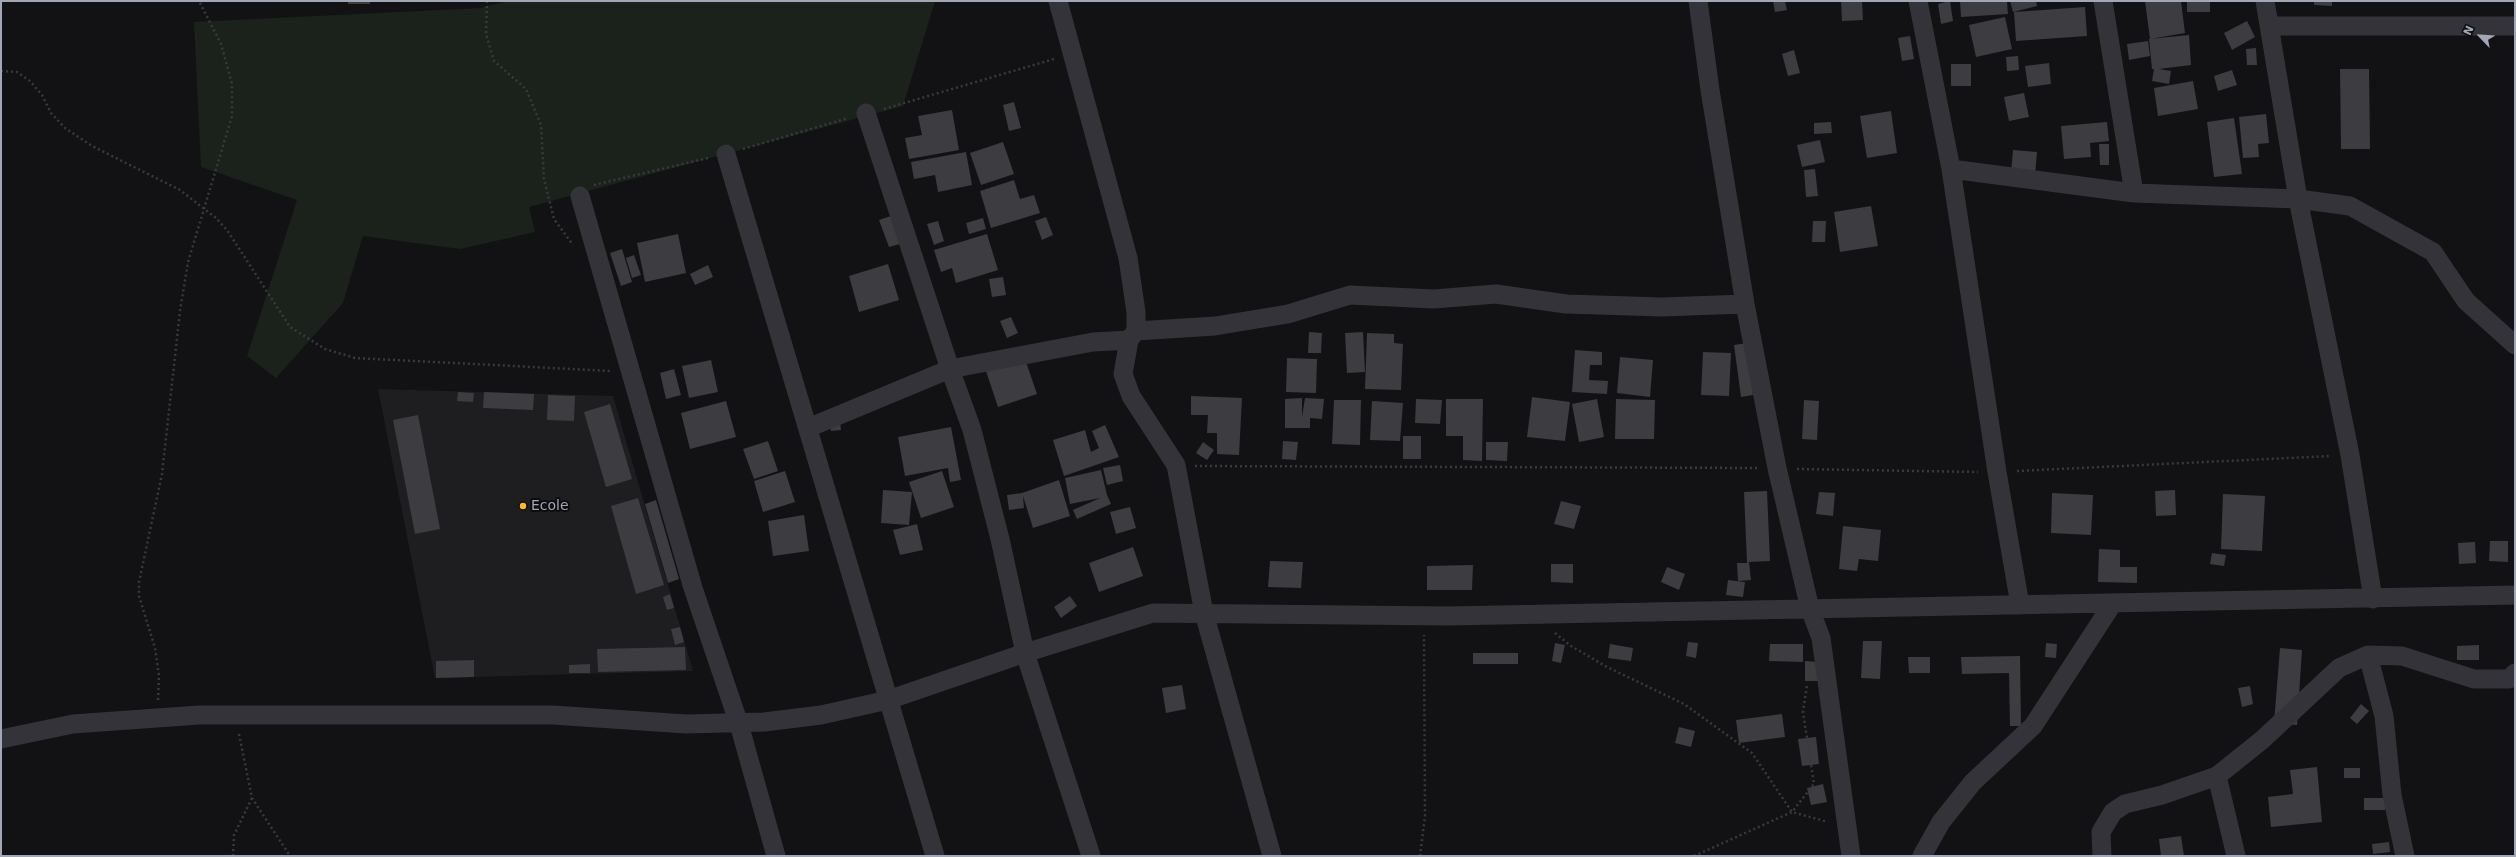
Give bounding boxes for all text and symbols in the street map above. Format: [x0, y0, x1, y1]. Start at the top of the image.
north arrow [2460, 16, 2500, 56]
text: N [2461, 24, 2477, 38]
place label: Ecole [531, 498, 569, 514]
marker: Ecole [518, 501, 528, 511]

